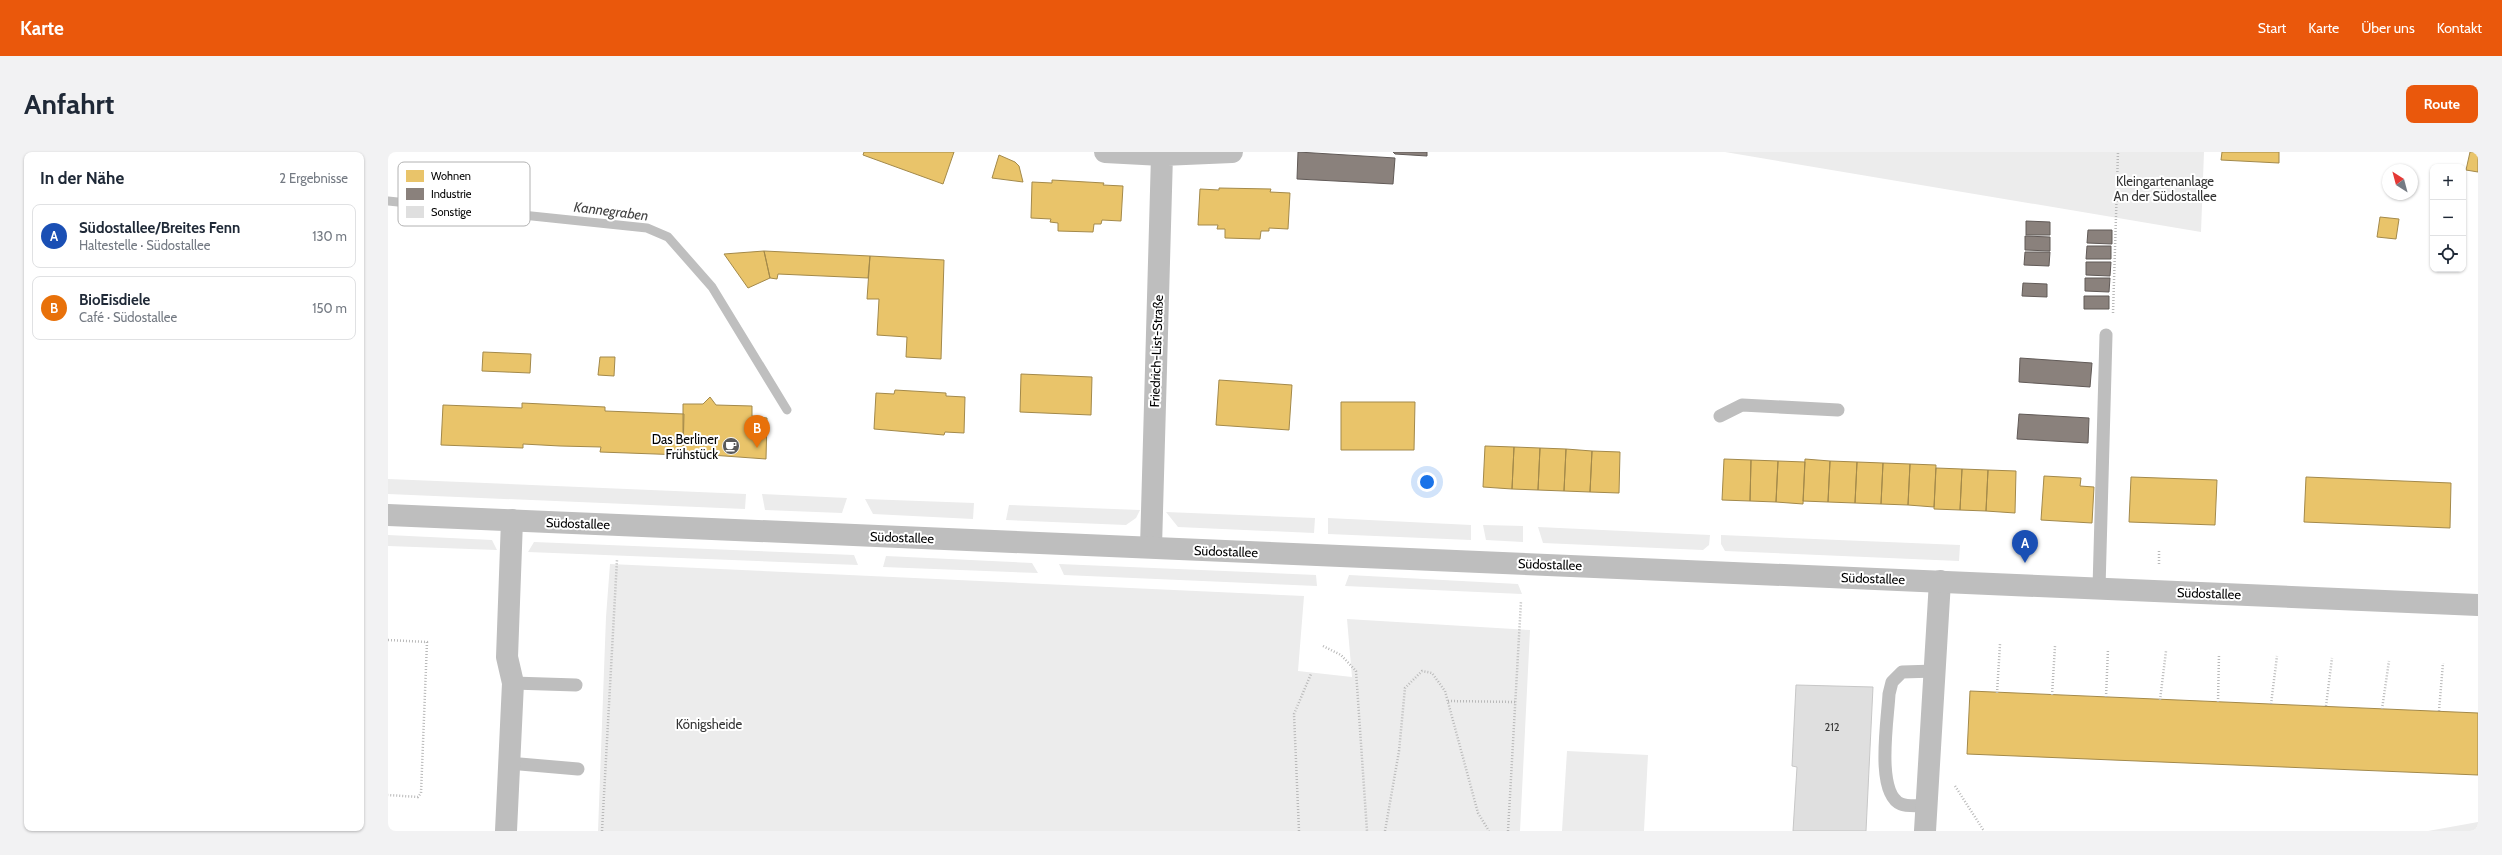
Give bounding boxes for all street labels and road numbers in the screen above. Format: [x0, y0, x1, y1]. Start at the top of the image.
street label: Friedrich-List-Straße [1146, 294, 1166, 408]
street label: Südostallee [546, 514, 611, 532]
street label: Südostallee [870, 528, 935, 546]
street label: Südostallee [1194, 542, 1259, 560]
street label: Südostallee [1518, 555, 1583, 573]
street label: Südostallee [1841, 569, 1906, 587]
street label: Südostallee [2177, 584, 2242, 602]

